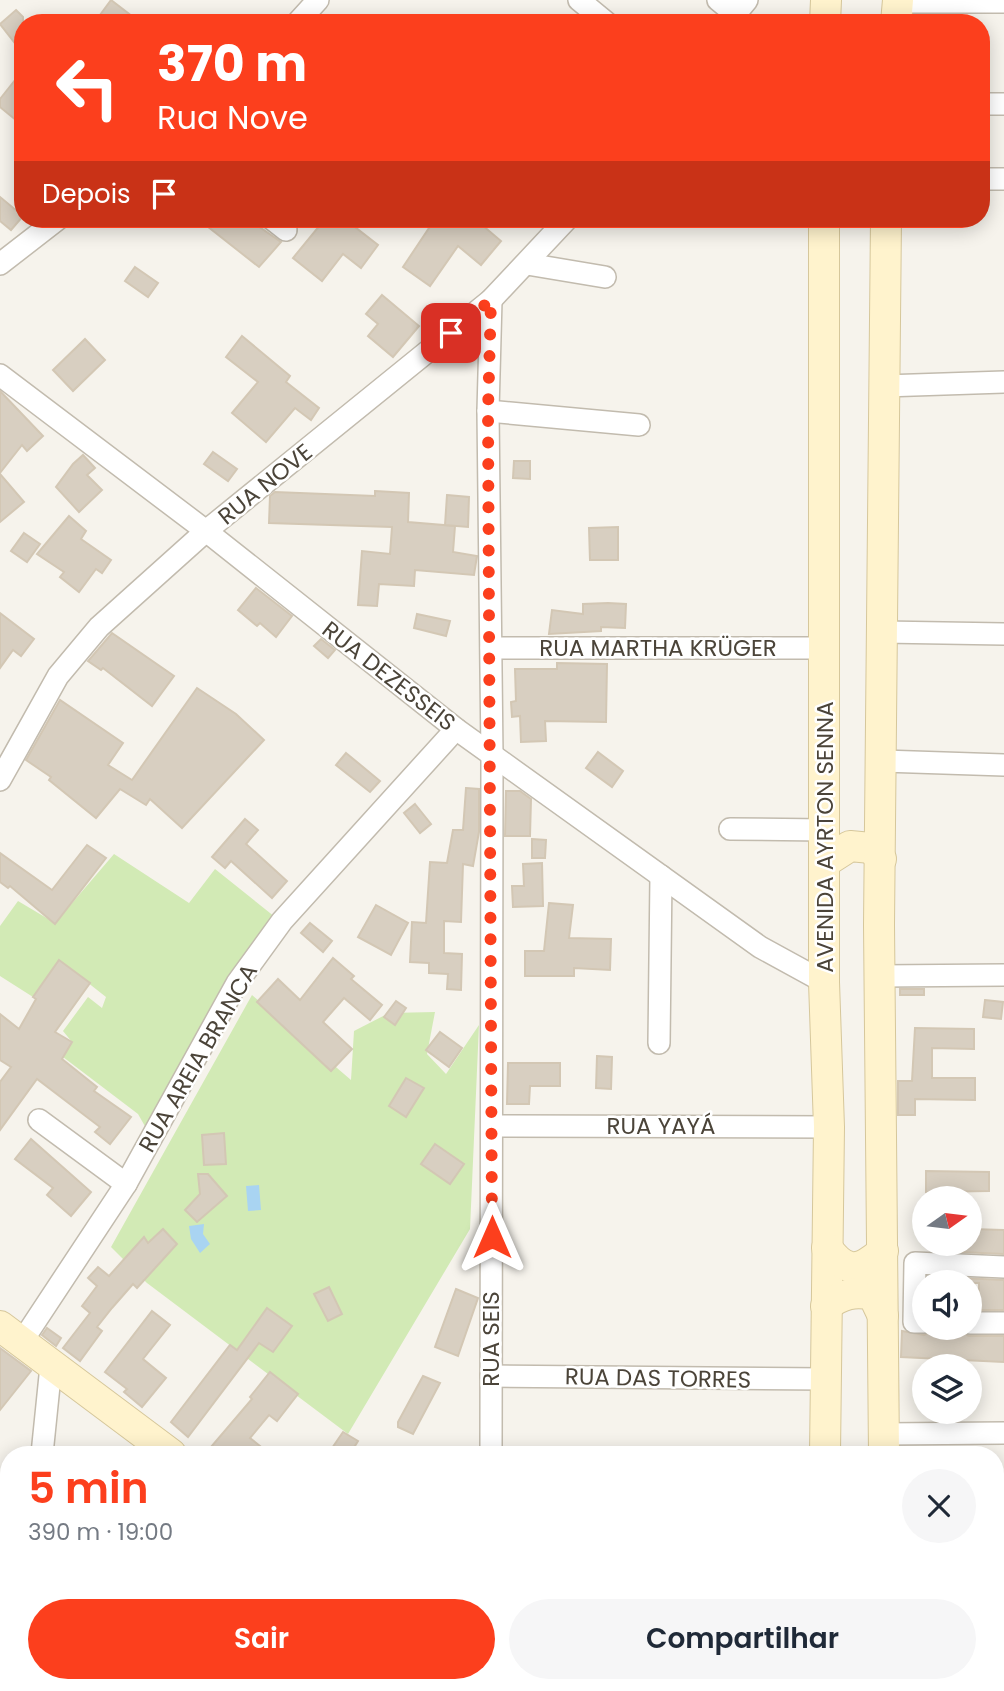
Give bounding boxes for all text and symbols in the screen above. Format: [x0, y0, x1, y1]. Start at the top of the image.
text: 370 m [157, 30, 307, 98]
icon: left [42, 42, 133, 133]
text: Rua Nove [157, 95, 308, 140]
icon: arrive [145, 175, 183, 213]
text: Depois [42, 176, 131, 212]
pin [421, 303, 481, 363]
icon: arrive [432, 314, 470, 352]
street label: RUA NOVE [211, 436, 319, 532]
street label: RUA DEZESSEIS [316, 614, 462, 738]
street label: RUA MARTHA KRÜGER [539, 632, 777, 664]
street label: AVENIDA AYRTON SENNA [809, 701, 841, 973]
street label: RUA AREIA BRANCA [131, 958, 265, 1158]
street label: RUA YAYÁ [606, 1110, 716, 1142]
north arrow [912, 1186, 982, 1256]
map controls [912, 1186, 982, 1424]
position arrow [455, 1200, 529, 1274]
button: sound [912, 1270, 982, 1340]
street label: RUA SEIS [475, 1291, 507, 1387]
button: layers [912, 1354, 982, 1424]
street label: RUA DAS TORRES [565, 1360, 751, 1396]
text: 5 min [28, 1459, 149, 1518]
button: close [902, 1469, 976, 1543]
text: 390 m · 19:00 [28, 1516, 173, 1548]
button: Sair [28, 1599, 495, 1679]
button: Compartilhar [509, 1599, 976, 1679]

